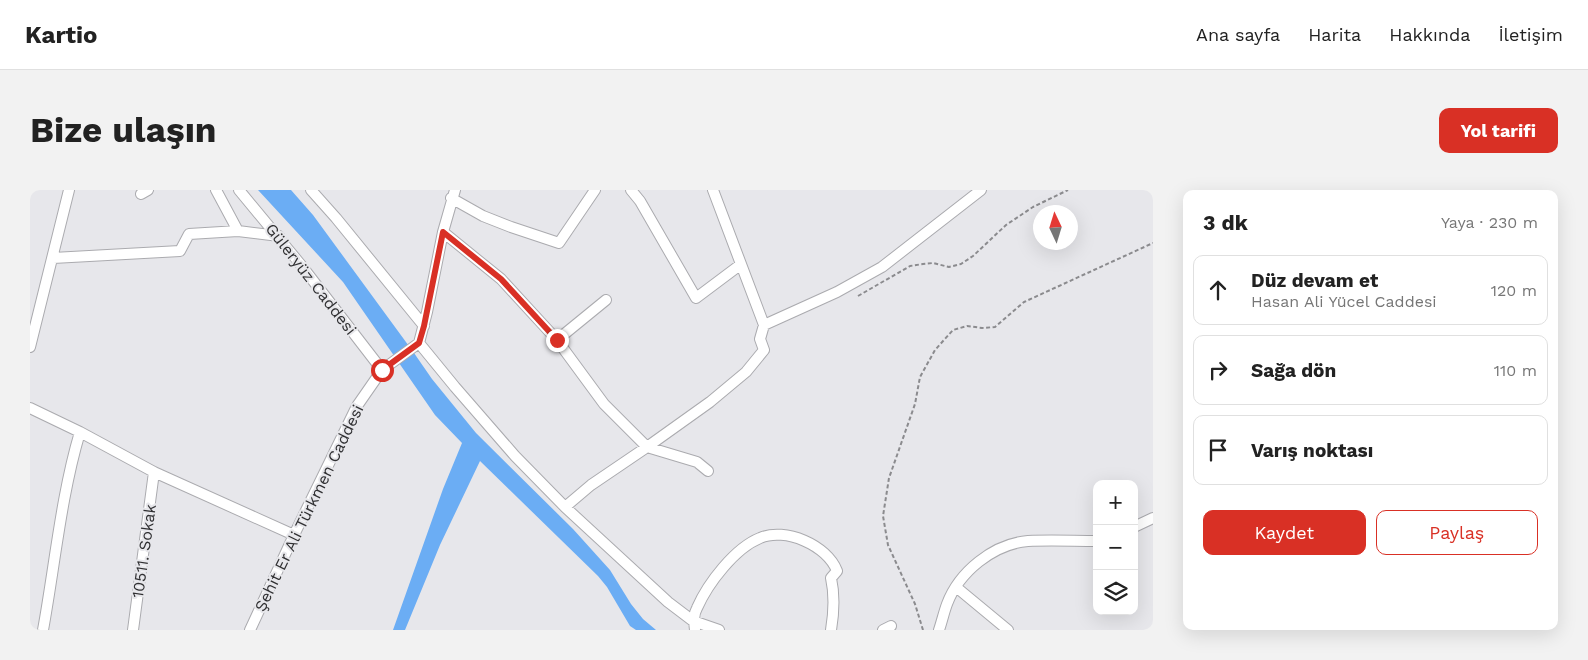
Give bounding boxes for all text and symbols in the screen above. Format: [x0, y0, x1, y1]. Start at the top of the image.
text: Kartio [25, 21, 97, 49]
text: Ana sayfa [1196, 24, 1280, 45]
text: Harita [1308, 24, 1361, 45]
text: Hakkında [1389, 24, 1470, 45]
text: İletişim [1498, 24, 1563, 45]
button: Yol tarifi [1439, 108, 1558, 153]
text: Bize ulaşın [30, 109, 217, 151]
north arrow [1033, 205, 1078, 250]
text: 3 dk [1203, 210, 1248, 235]
text: Yaya · 230 m [1441, 213, 1538, 232]
street label: Güleryüz Caddesi [262, 219, 360, 339]
text: Düz devam et [1251, 269, 1378, 292]
icon: ahead [1204, 276, 1232, 304]
text: 120 m [1491, 281, 1537, 300]
text: Hasan Ali Yücel Caddesi [1251, 292, 1437, 311]
route end [546, 329, 569, 352]
icon: right [1204, 356, 1232, 384]
route start [371, 359, 394, 382]
text: Sağa dön [1251, 359, 1336, 382]
text: 110 m [1494, 361, 1537, 380]
street label: Şehit Er Ali Türkmen Caddesi [251, 402, 367, 614]
icon: arrive [1204, 436, 1232, 464]
text: Varış noktası [1251, 439, 1373, 462]
map controls [1093, 480, 1138, 615]
button: + [1093, 480, 1138, 525]
street label: 10511. Sokak [128, 503, 160, 599]
button: Kaydet [1203, 510, 1366, 555]
button: Paylaş [1376, 510, 1538, 555]
button: − [1093, 525, 1138, 570]
button: layers [1093, 570, 1138, 615]

